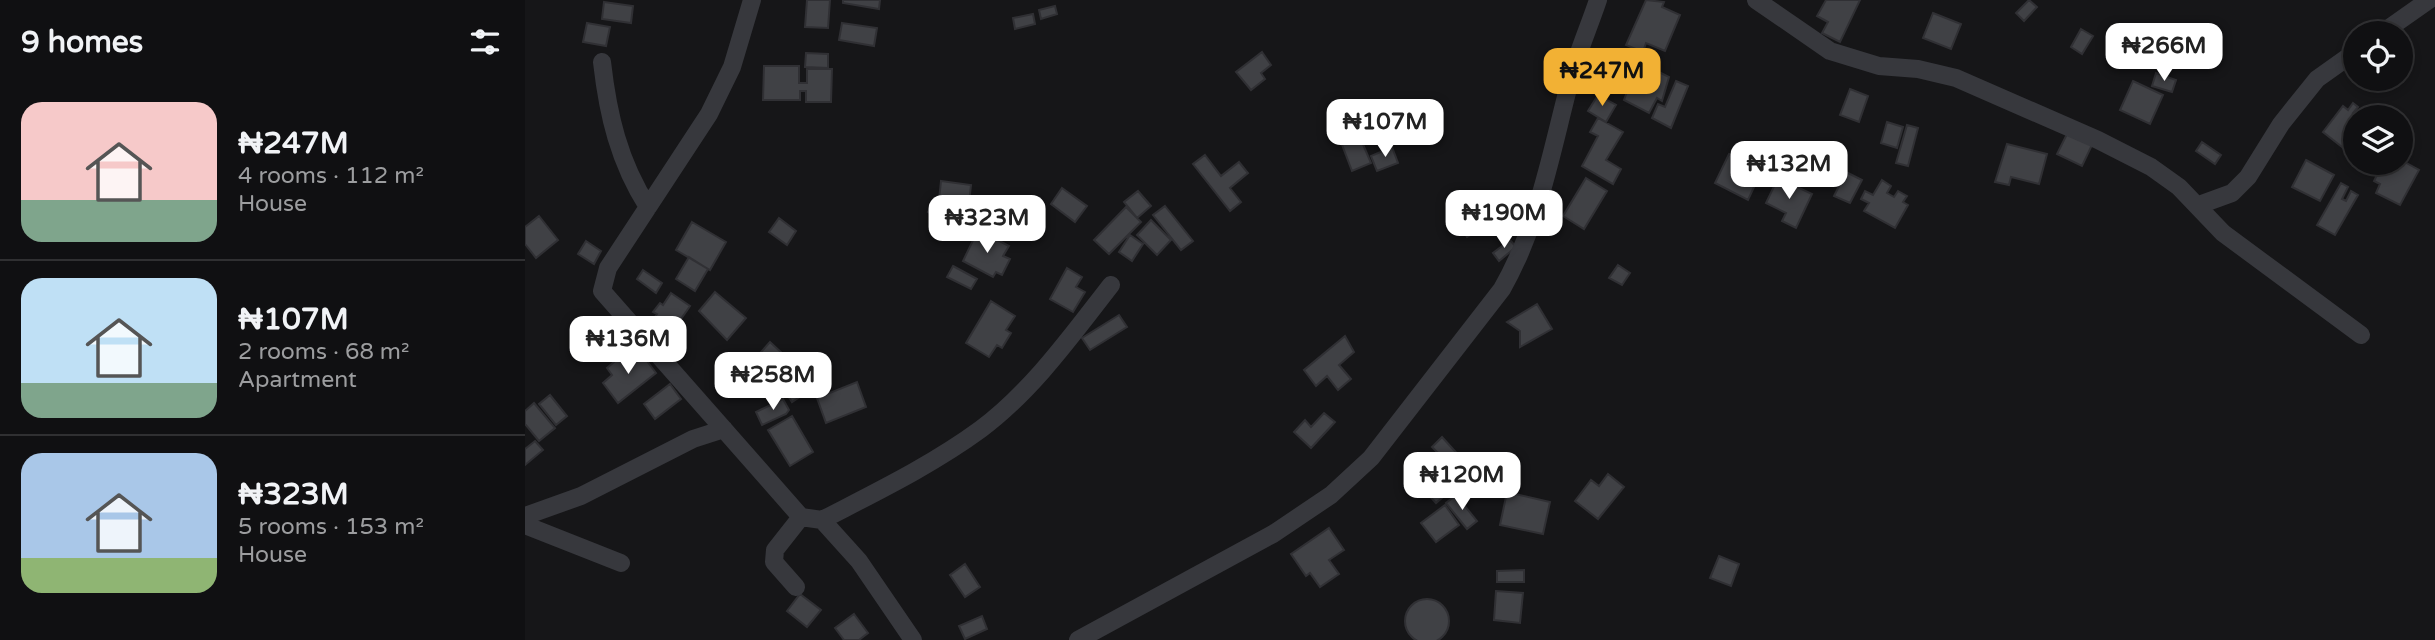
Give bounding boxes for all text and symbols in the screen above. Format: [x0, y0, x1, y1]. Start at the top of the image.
map controls [2343, 21, 2413, 175]
button: locate [2343, 21, 2413, 91]
icon: filters [466, 23, 504, 61]
text: 9 homes [21, 24, 143, 61]
pin: ₦266M [2115, 24, 2213, 83]
text: ₦266M [2122, 32, 2206, 60]
pin: ₦247M [1553, 48, 1651, 108]
text: ₦247M [1560, 57, 1644, 85]
pin: ₦107M [1336, 100, 1434, 159]
button: layers [2343, 105, 2413, 175]
text: ₦107M [1343, 108, 1427, 136]
text: ₦247M [238, 125, 349, 162]
icon: home [77, 130, 161, 214]
pin: ₦132M [1740, 142, 1838, 201]
text: ₦132M [1747, 150, 1831, 178]
text: 4 rooms · 112 m² [238, 162, 424, 190]
text: House [238, 190, 307, 218]
pin: ₦190M [1455, 190, 1553, 250]
pin: ₦323M [938, 196, 1036, 255]
text: ₦190M [1462, 199, 1546, 227]
text: ₦323M [945, 204, 1029, 232]
text: ₦107M [238, 301, 349, 338]
icon: home [77, 306, 161, 390]
pin: ₦136M [579, 316, 677, 376]
text: ₦136M [586, 325, 670, 353]
text: 2 rooms · 68 m² [238, 338, 409, 366]
pin: ₦258M [724, 352, 822, 412]
text: ₦258M [731, 361, 815, 389]
text: Apartment [238, 366, 357, 394]
pin: ₦120M [1413, 452, 1511, 512]
text: ₦120M [1420, 461, 1504, 489]
text: ₦323M [238, 476, 349, 513]
icon: home [77, 481, 161, 565]
text: 5 rooms · 153 m² [238, 513, 424, 541]
text: House [238, 541, 307, 569]

